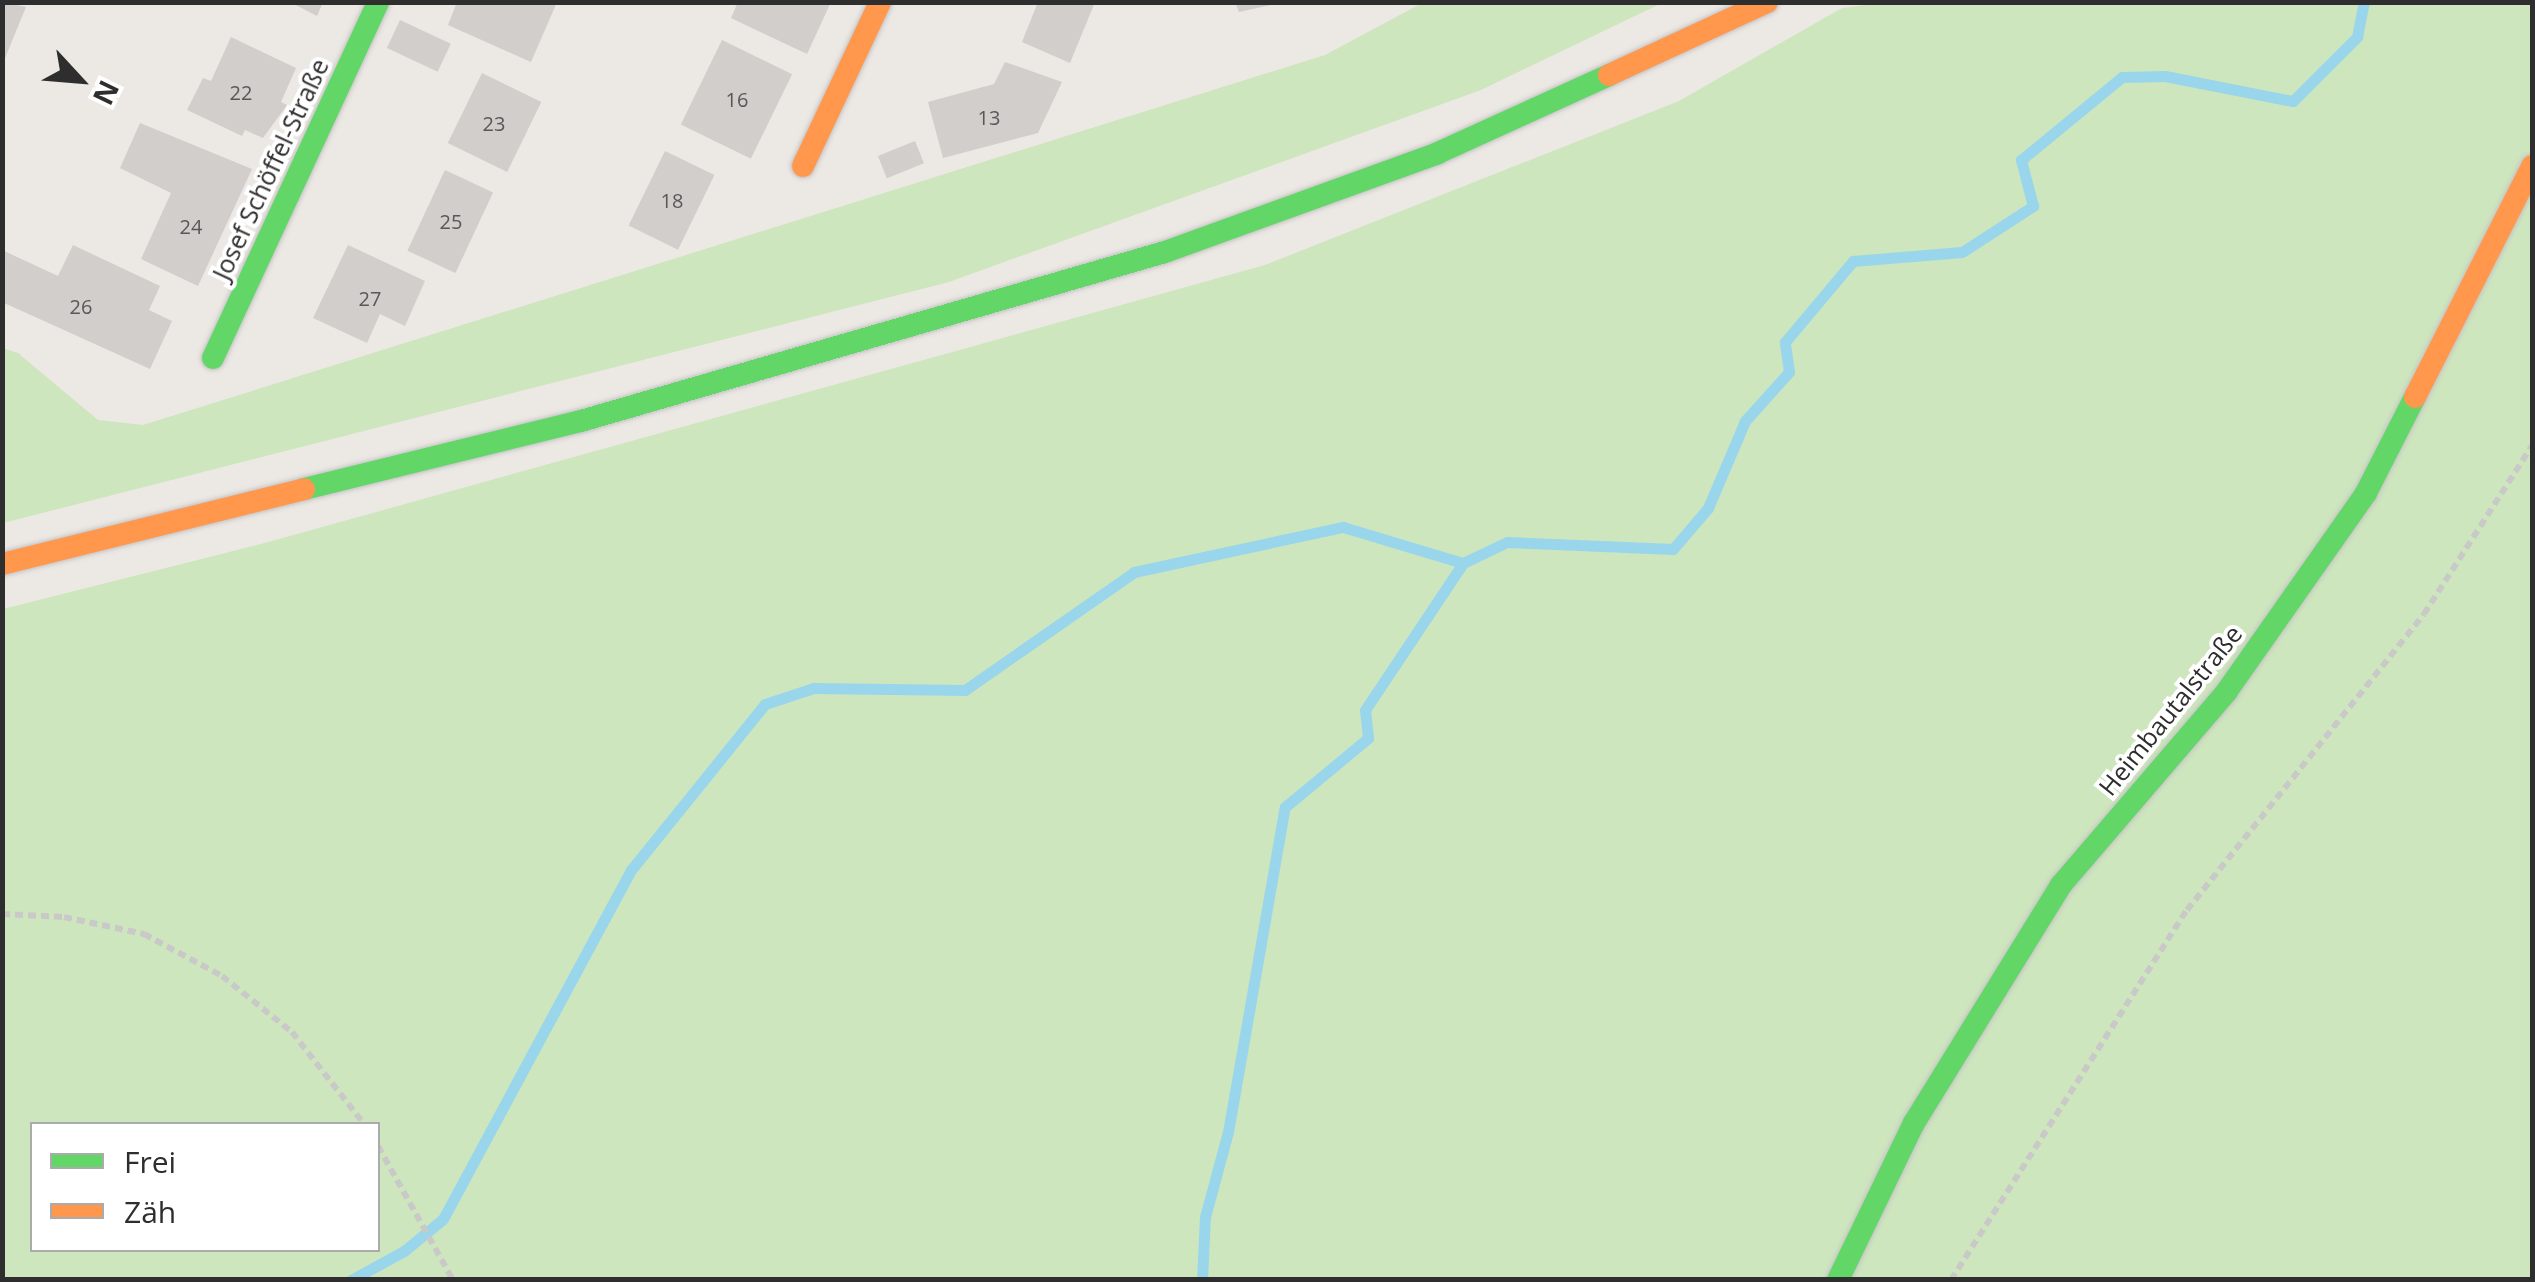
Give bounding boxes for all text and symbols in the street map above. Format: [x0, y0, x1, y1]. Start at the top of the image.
north arrow [30, 30, 130, 130]
street label: Josef Schöffel-Straße [206, 54, 334, 284]
text: N [85, 75, 129, 112]
house number: 22 [230, 80, 252, 104]
house number: 16 [726, 87, 748, 111]
house number: 13 [978, 105, 1000, 129]
house number: 23 [483, 111, 505, 135]
house number: 18 [661, 188, 683, 212]
house number: 25 [440, 209, 462, 233]
house number: 24 [180, 214, 202, 238]
house number: 27 [359, 286, 381, 310]
house number: 26 [70, 294, 92, 318]
street label: Heimbautalstraße [2092, 619, 2248, 801]
legend [30, 1122, 380, 1252]
text: Frei [124, 1141, 176, 1182]
text: Zäh [124, 1191, 176, 1232]

